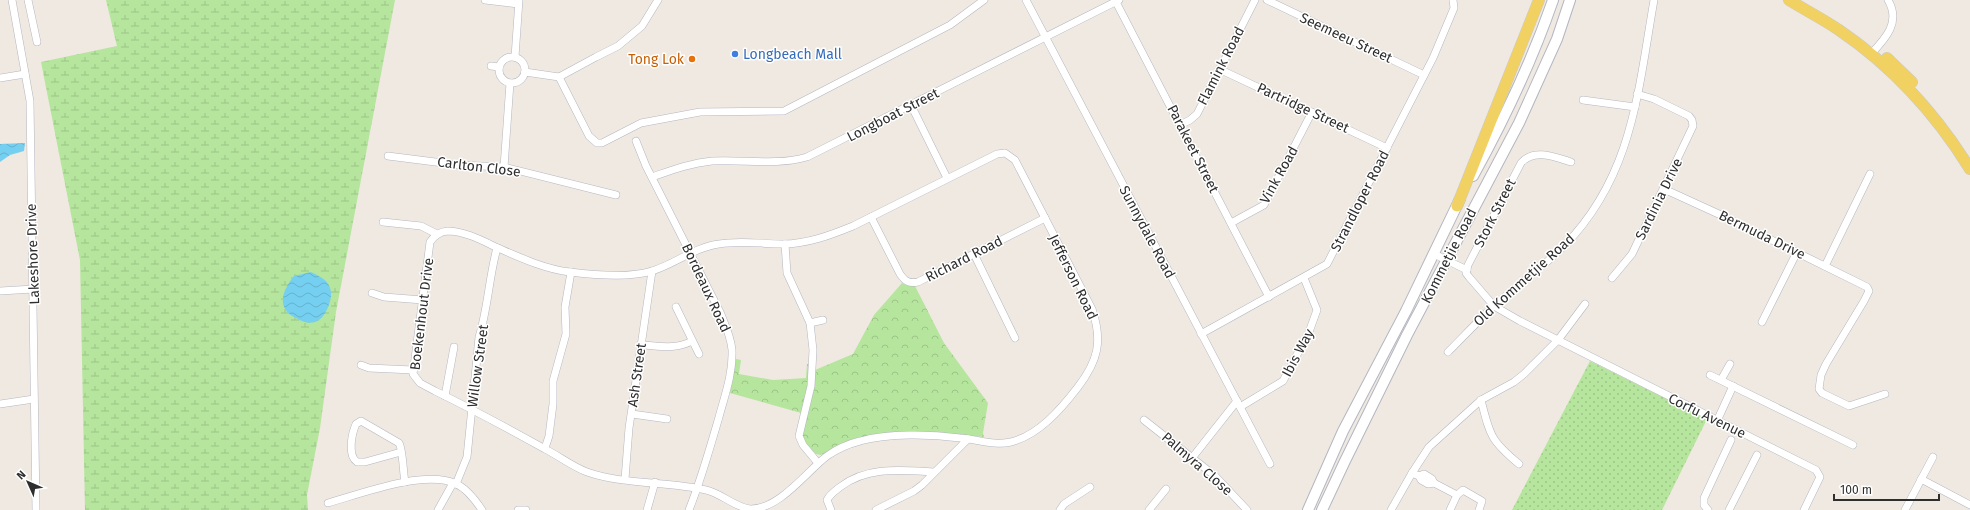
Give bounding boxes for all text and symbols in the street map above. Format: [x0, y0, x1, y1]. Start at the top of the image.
street label: Seemeeu Street [1297, 9, 1396, 67]
street label: Flamink Road [1194, 24, 1248, 108]
place label: Longbeach Mall [743, 46, 842, 63]
marker: Longbeach Mall [730, 49, 740, 59]
place label: Tong Lok [628, 51, 685, 68]
marker: Tong Lok [687, 54, 697, 64]
street label: Partridge Street [1254, 79, 1353, 137]
street label: Longboat Street [844, 84, 943, 146]
street label: Parakeet Street [1164, 102, 1223, 197]
street label: Vink Road [1256, 143, 1302, 207]
street label: Strandloper Road [1327, 148, 1393, 254]
street label: Carlton Close [436, 153, 522, 181]
street label: Sardinia Drive [1632, 155, 1686, 243]
street label: Stork Street [1470, 175, 1520, 250]
street label: Sunnydale Road [1115, 183, 1179, 281]
street label: Lakeshore Drive [23, 203, 43, 305]
street label: Kommetjie Road [1418, 206, 1480, 306]
street label: Bermuda Drive [1716, 207, 1808, 263]
street label: Old Kommetjie Road [1470, 230, 1578, 330]
street label: Richard Road [923, 232, 1005, 286]
street label: Jefferson Road [1045, 232, 1101, 322]
street label: Bordeaux Road [678, 241, 734, 335]
street label: Boekenhout Drive [407, 257, 437, 371]
street label: Willow Street [464, 323, 492, 409]
street label: Ibis Way [1278, 326, 1318, 380]
street label: Ash Street [624, 341, 650, 408]
street label: Corfu Avenue [1665, 390, 1749, 442]
street label: Palmyra Close [1158, 429, 1236, 499]
north arrow [8, 462, 48, 502]
text: N [14, 468, 28, 482]
scale bar [1834, 476, 1939, 502]
text: 100 m [1840, 483, 1872, 497]

